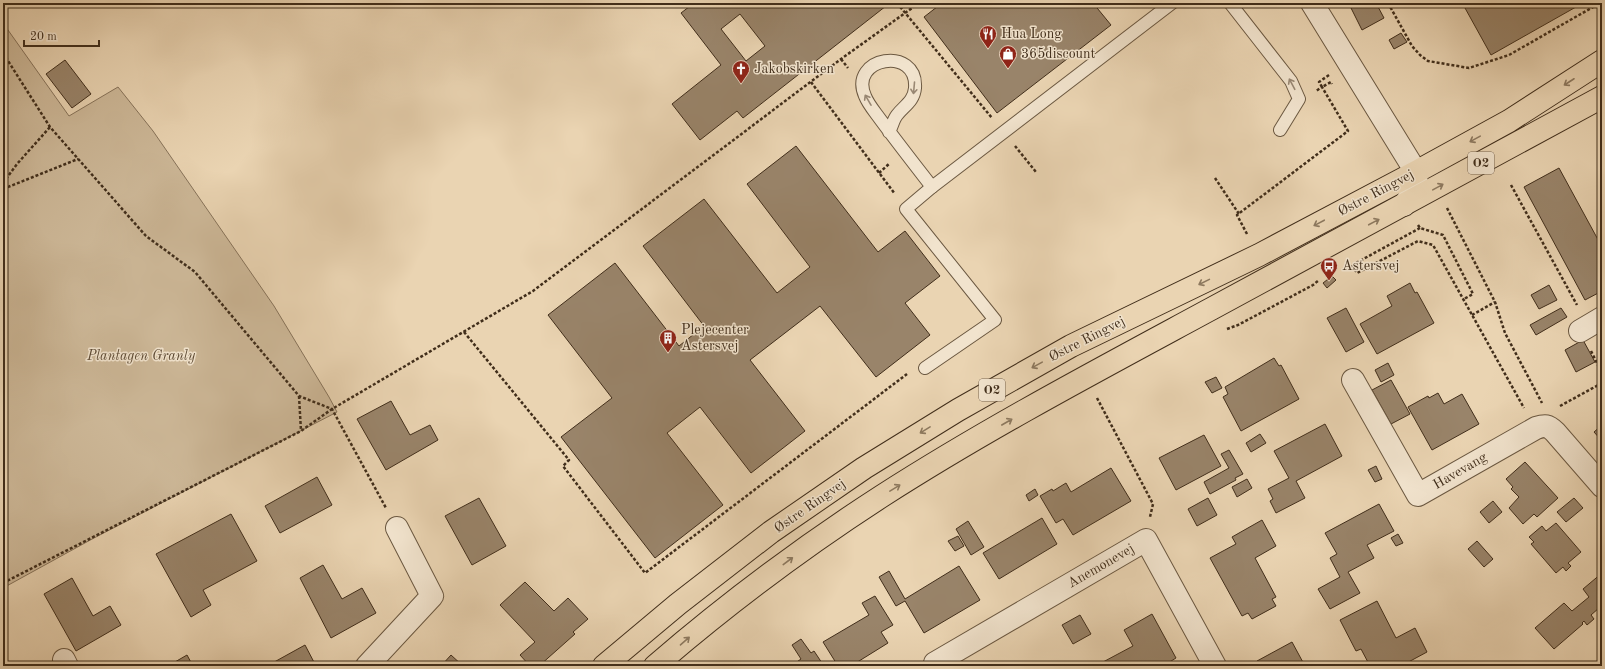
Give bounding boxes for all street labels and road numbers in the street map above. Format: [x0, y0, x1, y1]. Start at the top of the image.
road number: O2 [1468, 152, 1494, 174]
street label: Østre Ringvej [1336, 167, 1416, 219]
street label: Østre Ringvej [1047, 314, 1127, 364]
road number: O2 [979, 379, 1005, 401]
street label: Havevang [1431, 450, 1490, 492]
street label: Østre Ringvej [772, 476, 848, 536]
street label: Anemonevej [1065, 541, 1137, 591]

